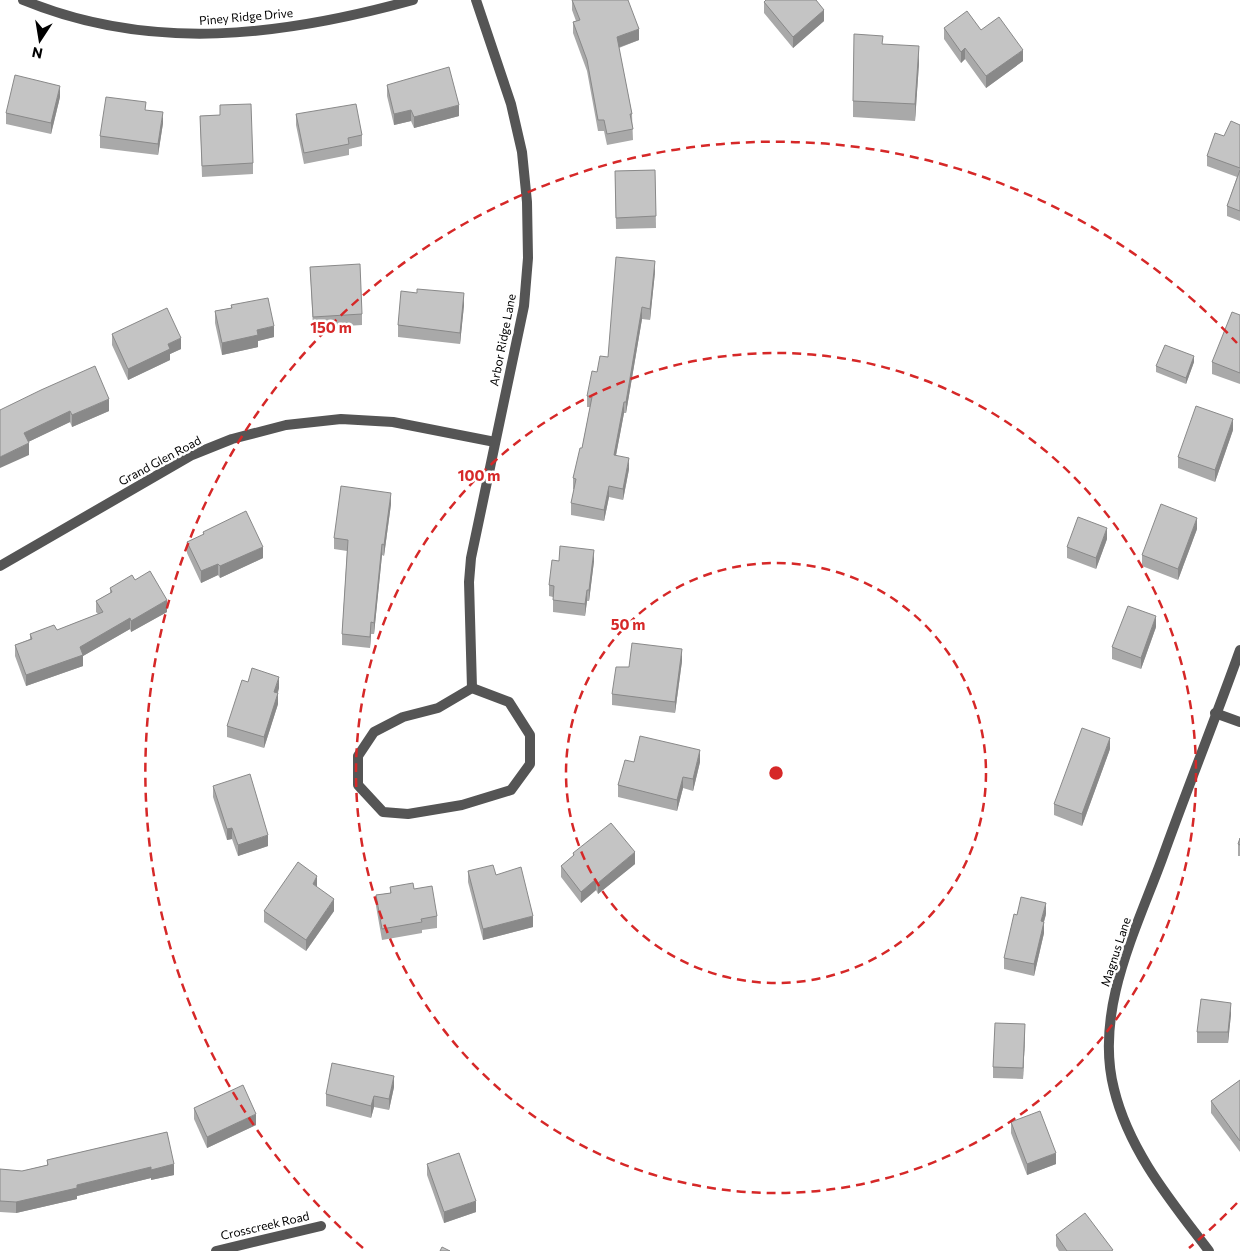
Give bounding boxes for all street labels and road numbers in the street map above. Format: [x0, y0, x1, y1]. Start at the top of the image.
street label: Piney Ridge Drive [198, 5, 293, 27]
street label: Arbor Ridge Lane [486, 292, 518, 387]
street label: Grand Glen Road [116, 432, 203, 488]
street label: Magnus Lane [1097, 915, 1133, 988]
street label: Crosscreek Road [219, 1208, 311, 1242]

